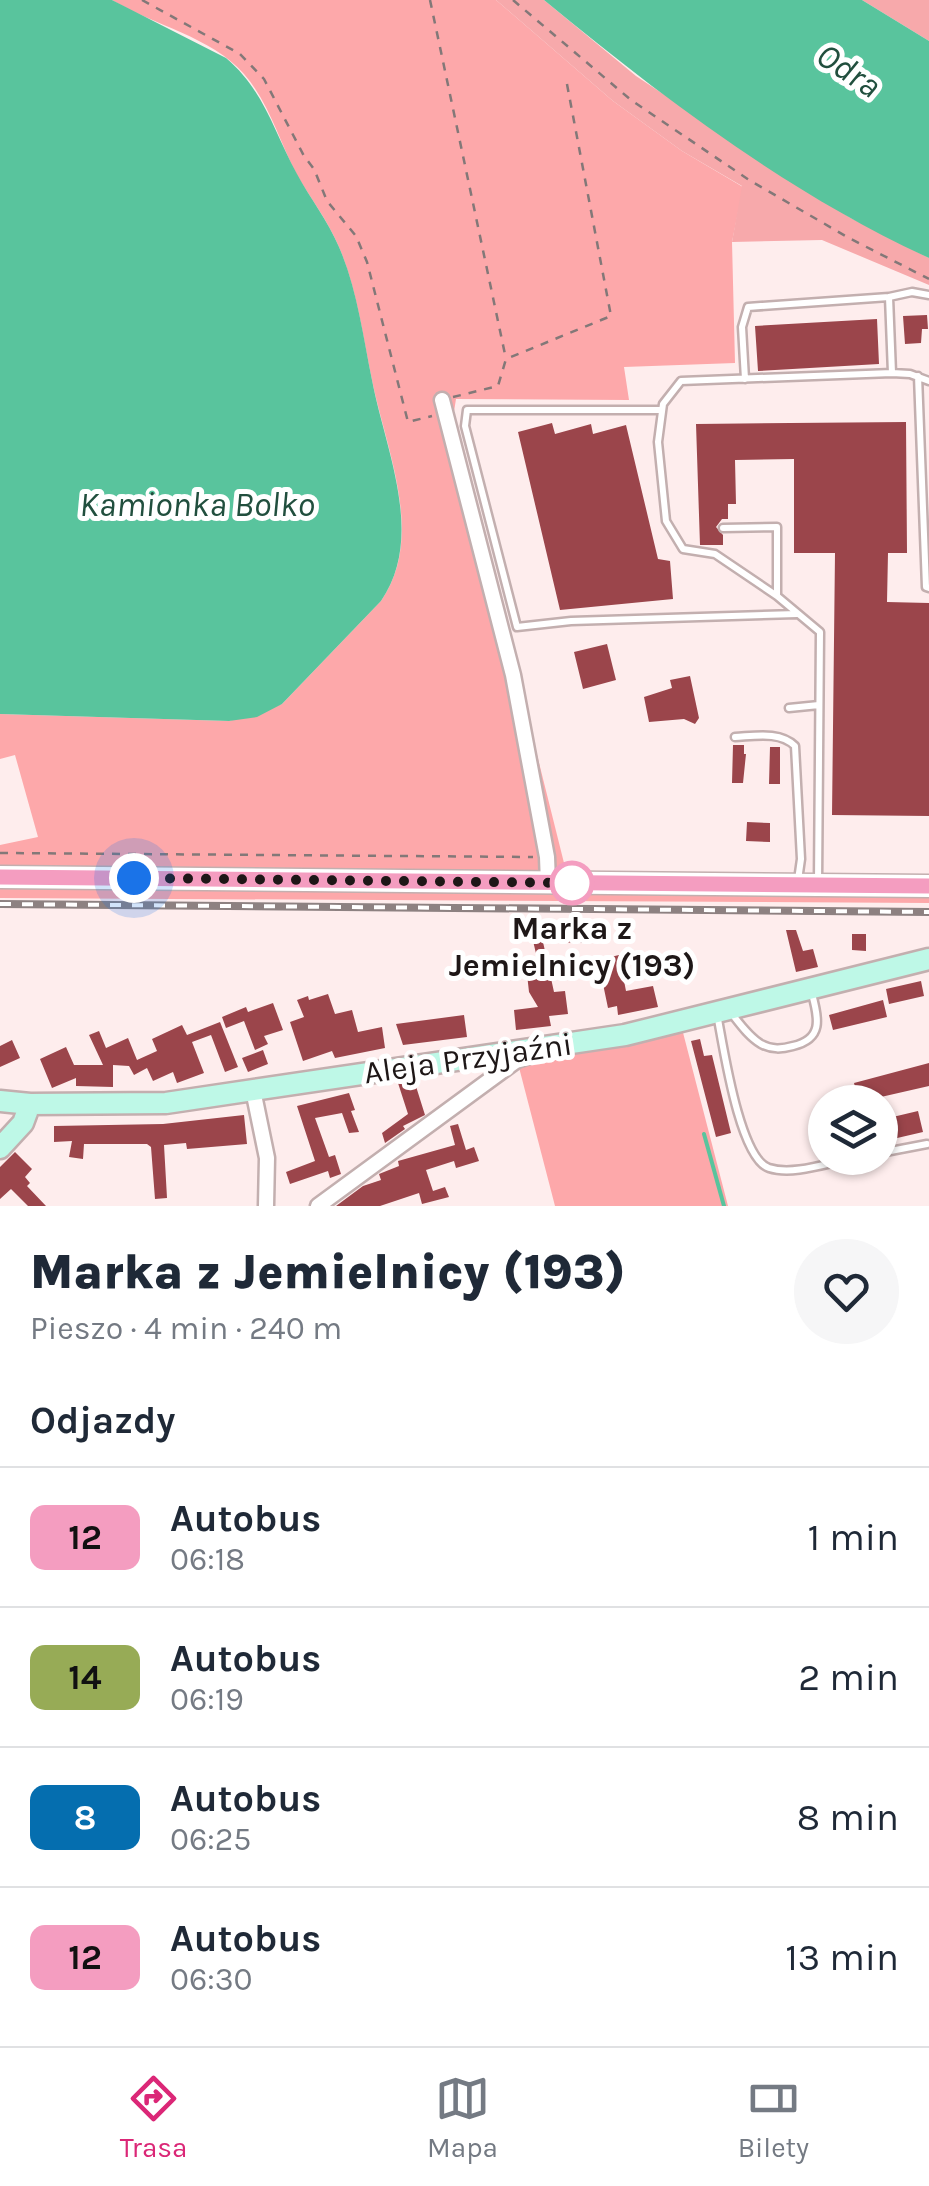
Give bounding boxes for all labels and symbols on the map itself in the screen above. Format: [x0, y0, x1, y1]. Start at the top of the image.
water label: Odra [809, 34, 889, 107]
water label: Kamionka Bolko [79, 484, 315, 525]
your location [109, 853, 159, 903]
marker: Marka z Jemielnicy (193) [551, 862, 593, 904]
place label: Marka z Jemielnicy (193) [449, 910, 695, 984]
street label: Aleja Przyjaźni [361, 1026, 575, 1091]

